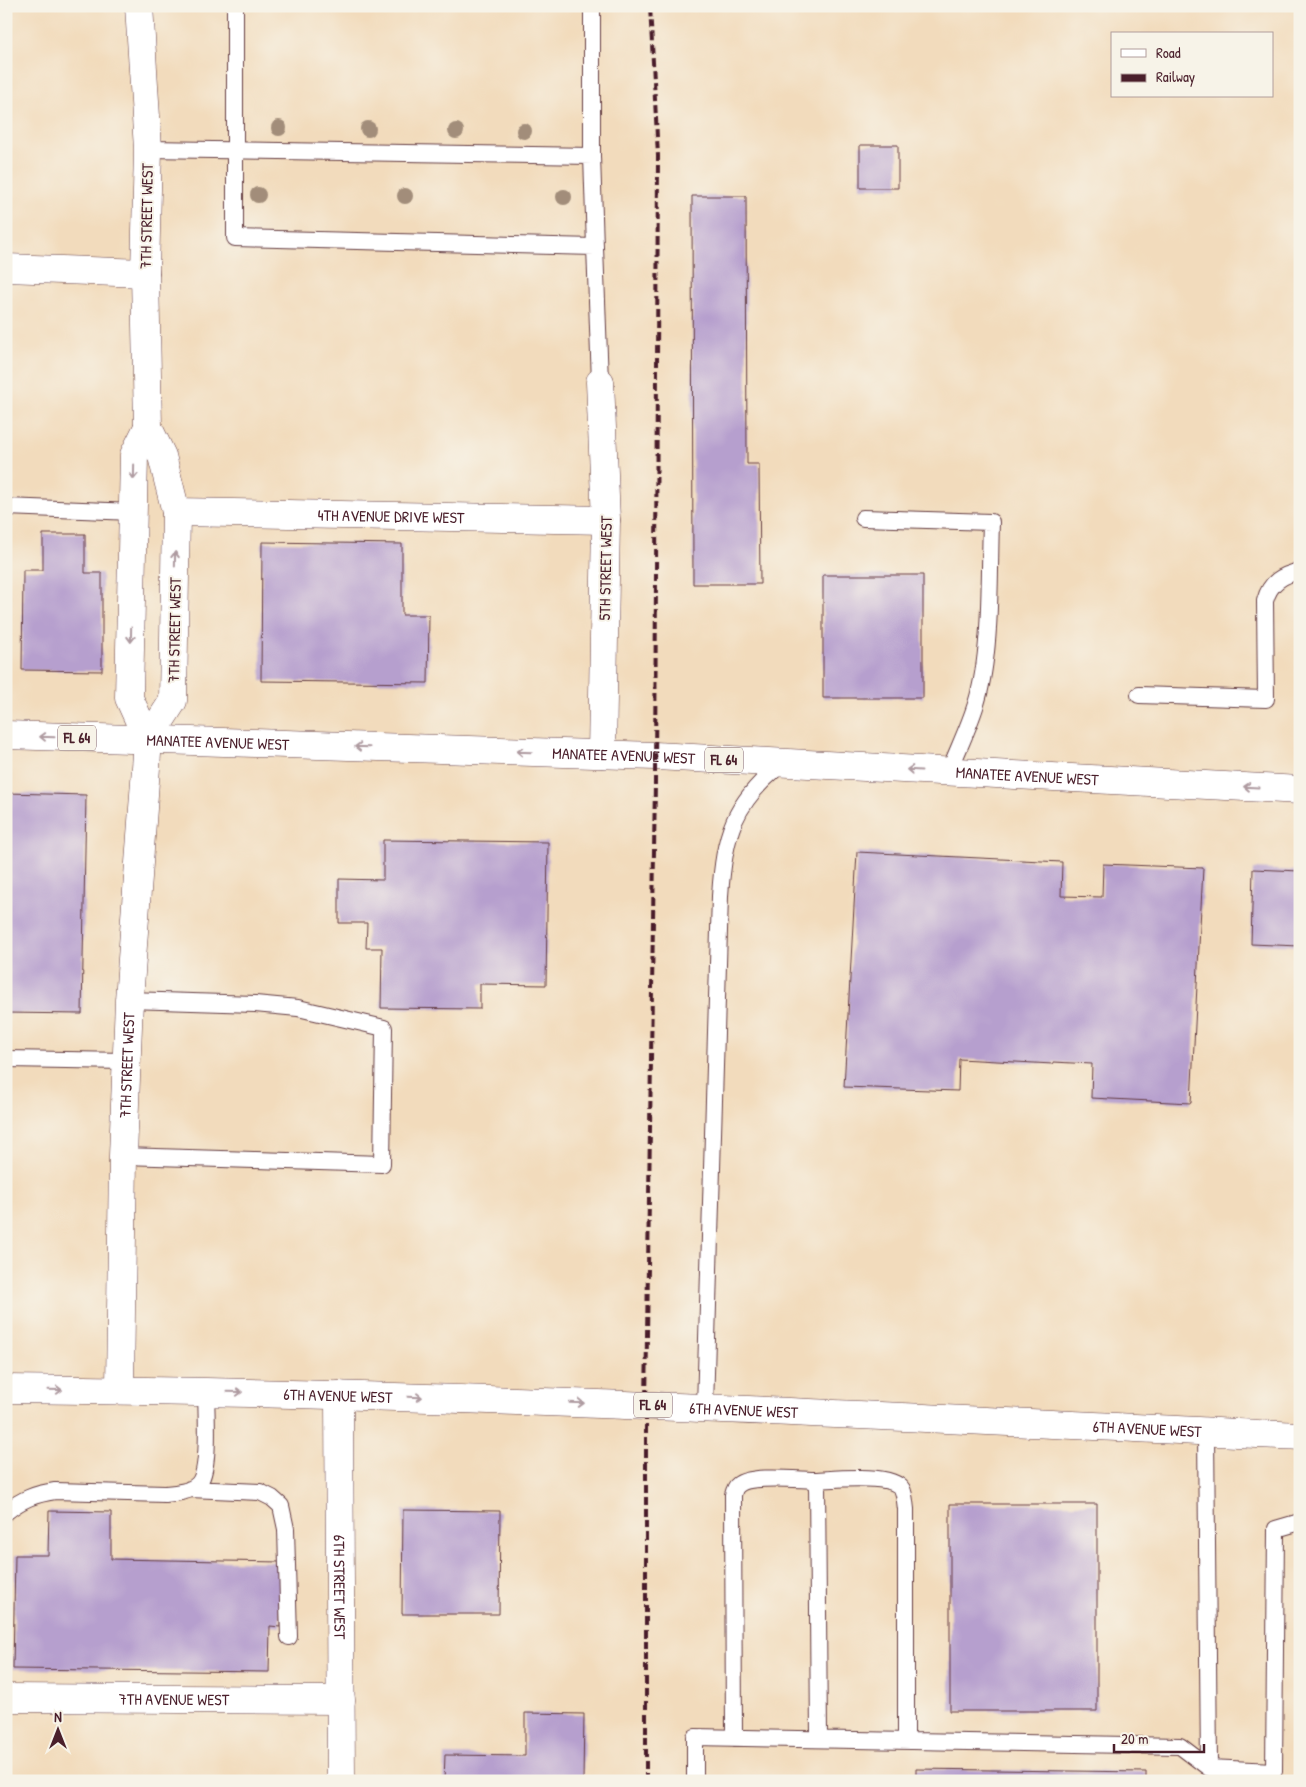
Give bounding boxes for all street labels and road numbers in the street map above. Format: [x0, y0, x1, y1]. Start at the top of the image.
street label: 7TH STREET WEST [134, 162, 158, 269]
street label: 4TH AVENUE DRIVE WEST [317, 504, 465, 528]
street label: 5TH STREET WEST [593, 515, 617, 620]
street label: 7TH STREET WEST [162, 576, 186, 683]
road number: FL 64 [58, 726, 96, 750]
street label: MANATEE AVENUE WEST [146, 729, 290, 755]
street label: MANATEE AVENUE WEST [552, 742, 696, 769]
road number: FL 64 [705, 748, 743, 772]
street label: MANATEE AVENUE WEST [955, 761, 1100, 790]
street label: 7TH STREET WEST [113, 1011, 140, 1118]
street label: 6TH AVENUE WEST [283, 1383, 393, 1408]
road number: FL 64 [634, 1392, 672, 1418]
street label: 6TH AVENUE WEST [689, 1397, 799, 1423]
street label: 6TH AVENUE WEST [1092, 1415, 1203, 1442]
street label: 6TH STREET WEST [329, 1535, 351, 1640]
street label: 7TH AVENUE WEST [119, 1688, 230, 1710]

